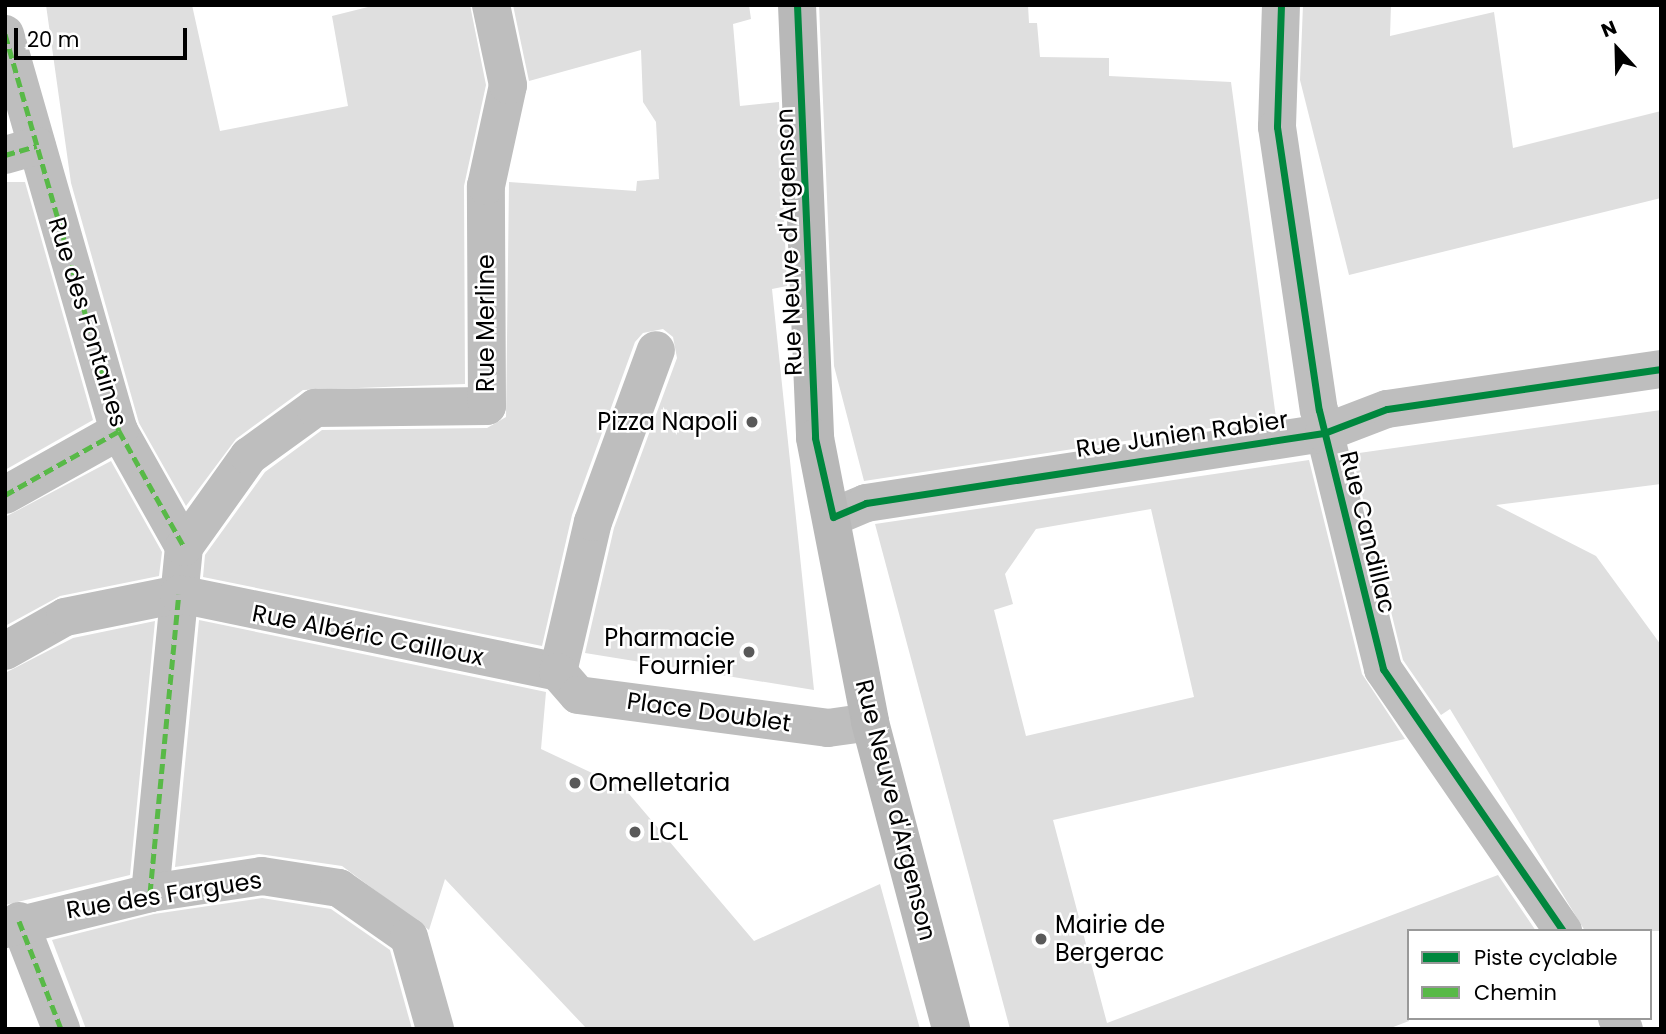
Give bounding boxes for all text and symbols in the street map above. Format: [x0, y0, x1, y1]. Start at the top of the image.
scale bar [18, 14, 191, 58]
north arrow [1582, 14, 1652, 84]
text: N [1597, 14, 1621, 44]
text: 20 m [27, 25, 80, 54]
street label: Rue Neuve d'Argenson [770, 108, 808, 376]
street label: Rue des Fontaines [42, 214, 134, 430]
street label: Rue Merline [472, 254, 500, 392]
street label: Rue Junien Rabier [1074, 405, 1290, 463]
place label: Pizza Napoli [597, 408, 738, 436]
marker: Pizza Napoli [744, 414, 760, 430]
street label: Rue Candillac [1334, 448, 1402, 616]
street label: Rue Albéric Cailloux [250, 598, 486, 672]
place label: Pharmacie Fournier [604, 624, 735, 680]
marker: Pharmacie Fournier [741, 644, 757, 660]
street label: Rue Neuve d'Argenson [850, 677, 942, 943]
street label: Place Doublet [625, 686, 793, 738]
place label: Omelletaria [589, 769, 730, 797]
marker: Omelletaria [567, 775, 583, 791]
place label: LCL [649, 818, 688, 846]
marker: LCL [627, 824, 643, 840]
street label: Rue des Fargues [64, 865, 264, 925]
place label: Mairie de Bergerac [1055, 911, 1165, 967]
legend [1407, 929, 1652, 1020]
marker: Mairie de Bergerac [1033, 931, 1049, 947]
text: Piste cyclable [1474, 943, 1618, 972]
text: Chemin [1474, 978, 1557, 1007]

